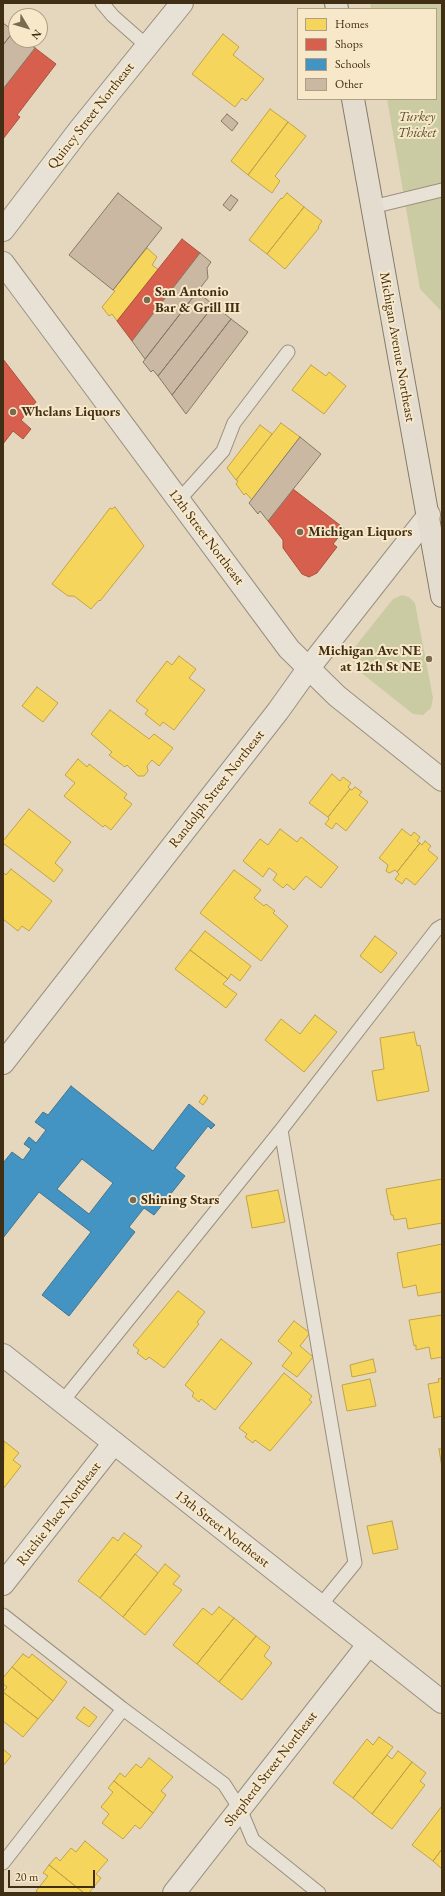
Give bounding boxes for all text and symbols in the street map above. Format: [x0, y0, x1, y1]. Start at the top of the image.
north arrow [8, 8, 48, 48]
legend [297, 8, 437, 100]
text: Homes [335, 16, 369, 32]
text: N [28, 27, 45, 43]
text: Shops [335, 36, 363, 52]
text: Schools [335, 56, 370, 72]
street label: Quincy Street Northeast [44, 59, 138, 173]
text: Other [335, 76, 363, 92]
park label: Turkey Thicket [398, 109, 436, 142]
street label: Michigan Avenue Northeast [376, 271, 418, 423]
place label: San Antonio Bar & Grill III [155, 284, 240, 316]
marker: San Antonio Bar & Grill III [142, 295, 152, 305]
place label: Whelans Liquors [21, 404, 120, 420]
marker: Whelans Liquors [8, 407, 18, 417]
street label: 12th Street Northeast [164, 486, 248, 588]
place label: Michigan Liquors [308, 524, 412, 540]
marker: Michigan Liquors [295, 527, 305, 537]
place label: Michigan Ave NE at 12th St NE [318, 643, 421, 676]
marker: Michigan Ave NE at 12th St NE [424, 654, 434, 664]
street label: Randolph Street Northeast [166, 727, 268, 851]
place label: Shining Stars [141, 1192, 219, 1208]
marker: Shining Stars [128, 1195, 138, 1205]
street label: Ritchie Place Northeast [13, 1459, 105, 1569]
street label: 13th Street Northeast [171, 1487, 273, 1571]
street label: Shepherd Street Northeast [221, 1708, 321, 1830]
scale bar [10, 1862, 97, 1888]
text: 20 m [15, 1869, 38, 1885]

